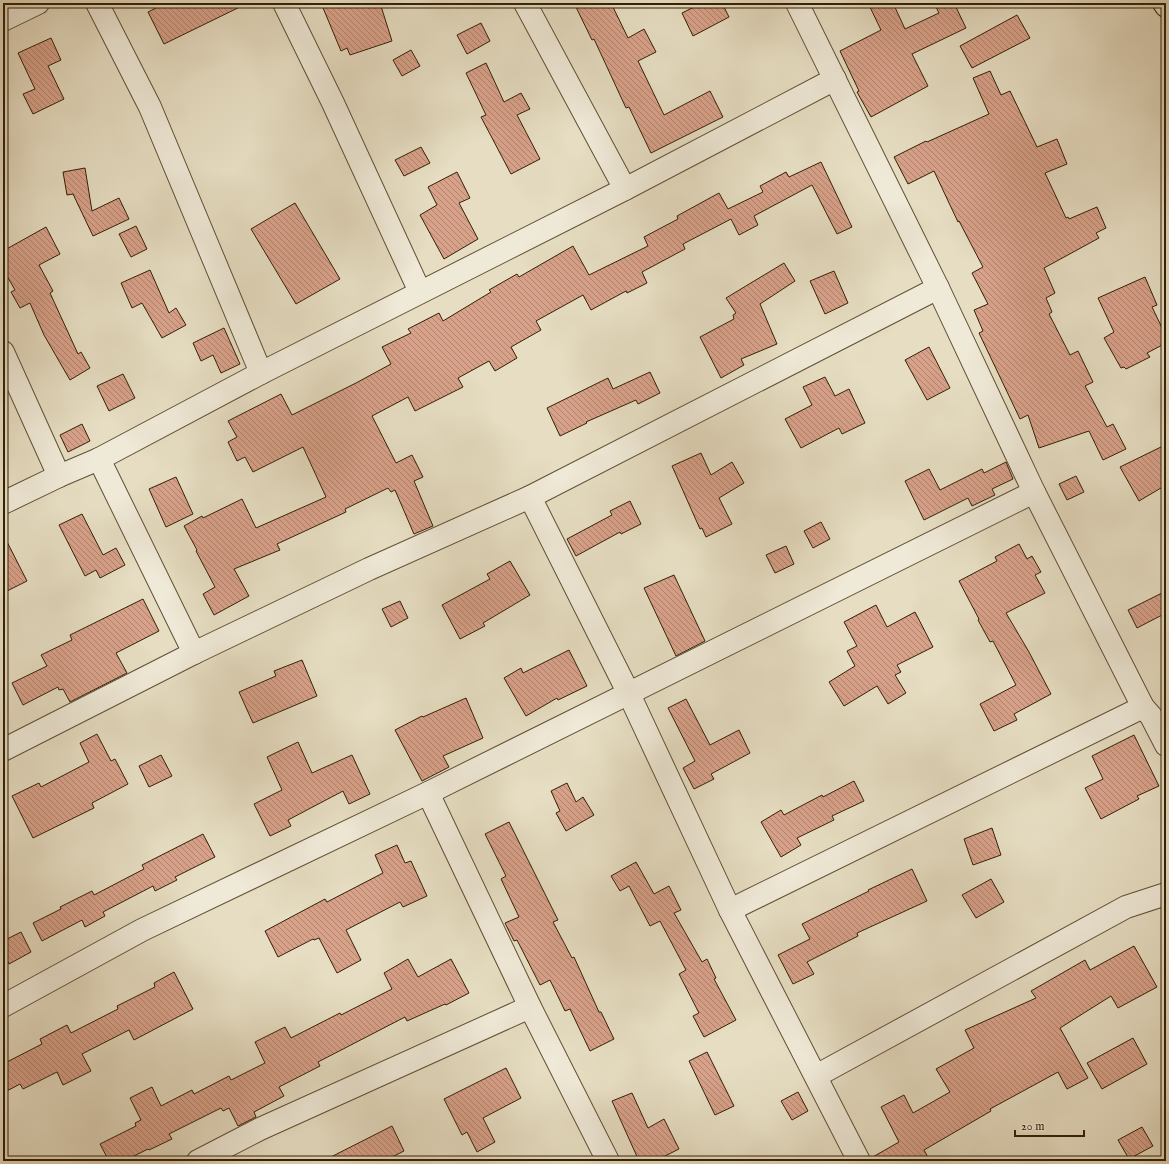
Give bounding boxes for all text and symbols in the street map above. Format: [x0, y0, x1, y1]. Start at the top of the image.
scale bar [1015, 1112, 1084, 1138]
text: 20 m [1021, 1119, 1044, 1134]

